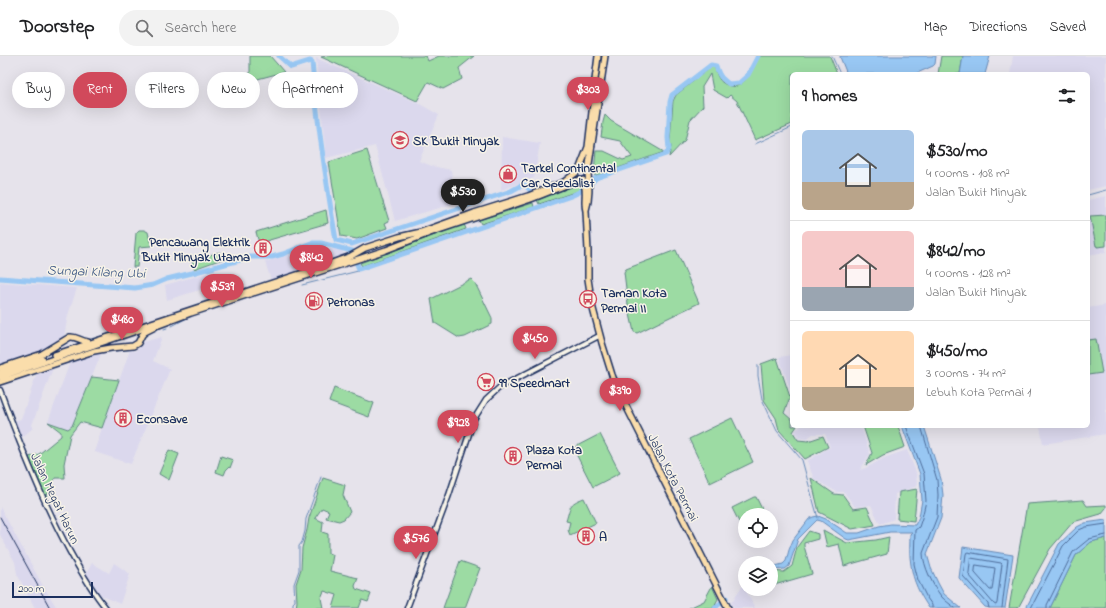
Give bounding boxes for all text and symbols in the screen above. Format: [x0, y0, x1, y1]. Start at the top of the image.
search box [119, 10, 399, 46]
text: Doorstep [20, 14, 95, 41]
icon: search [133, 17, 155, 39]
text: Search here [165, 17, 236, 39]
text: Map [924, 17, 947, 38]
text: Directions [969, 17, 1027, 38]
text: Saved [1049, 17, 1086, 38]
chip: Buy [12, 72, 65, 108]
chip: Rent [73, 72, 127, 108]
chip: Filters [135, 72, 199, 108]
chip: New [207, 72, 260, 108]
chip: Apartment [268, 72, 358, 108]
pin: $303 [564, 77, 612, 111]
text: $303 [576, 80, 600, 99]
text: 9 homes [802, 84, 858, 109]
icon: filters [1056, 85, 1078, 107]
school or university icon: SK Bukit Minyak [390, 130, 410, 150]
place label: SK Bukit Minyak [413, 132, 500, 153]
text: $530/mo [926, 139, 988, 164]
icon: home [834, 146, 882, 194]
place label: Tarkel Continental Car Specialist [521, 159, 616, 193]
shop icon: Tarkel Continental Car Specialist [498, 164, 518, 184]
text: 4 rooms · 108 m² [926, 164, 1010, 183]
pin: $530 [439, 179, 487, 213]
text: $530 [450, 182, 476, 201]
text: Jalan Bukit Minyak [926, 183, 1027, 202]
place label: Pencawang Elektrik Bukit Minyak Utama [141, 233, 250, 269]
building icon: Pencawang Elektrik Bukit Minyak Utama [253, 238, 273, 258]
text: $842/mo [926, 239, 985, 264]
pin: $842 [287, 245, 335, 279]
icon: home [834, 247, 882, 295]
text: $842 [299, 248, 323, 267]
water label: Sungai Kilang Ubi [46, 260, 147, 285]
text: 4 rooms · 128 m² [926, 264, 1011, 283]
pin: $539 [198, 274, 246, 308]
text: $539 [210, 277, 234, 296]
text: Jalan Bukit Minyak [926, 283, 1027, 302]
place label: Taman Kota Permai II [601, 284, 667, 318]
bus stop icon: Taman Kota Permai II [578, 289, 598, 309]
fuel station icon: Petronas [304, 291, 324, 311]
place label: Petronas [327, 293, 375, 312]
pin: $480 [98, 307, 146, 341]
text: $480 [110, 310, 134, 329]
pin: $450 [511, 326, 559, 360]
text: $450 [522, 329, 548, 348]
text: $450/mo [926, 339, 988, 364]
icon: home [834, 347, 882, 395]
text: 3 rooms · 74 m² [926, 364, 1006, 383]
supermarket icon: 99 Speedmart [476, 372, 496, 392]
place label: 99 Speedmart [498, 374, 571, 393]
pin: $390 [596, 378, 644, 412]
text: $390 [609, 381, 631, 400]
text: Lebuh Kota Permai 1 [926, 383, 1031, 402]
building icon: Econsave [113, 408, 133, 428]
place label: Econsave [136, 410, 189, 429]
pin: $928 [434, 410, 482, 444]
text: $928 [446, 413, 470, 432]
street label: Jalan Kota Permai [642, 431, 703, 525]
place label: Plaza Kota Permai [526, 441, 582, 475]
building icon: Plaza Kota Permai [503, 446, 523, 466]
street label: Jalan Megat Harun [24, 450, 84, 548]
map controls [738, 508, 778, 596]
button: locate [738, 508, 778, 548]
pin: $576 [392, 526, 440, 560]
building icon: A [576, 526, 596, 546]
place label: A [599, 528, 607, 547]
text: $576 [403, 529, 429, 548]
button: layers [738, 556, 778, 596]
scale bar [12, 580, 93, 599]
text: 200 m [18, 581, 44, 597]

